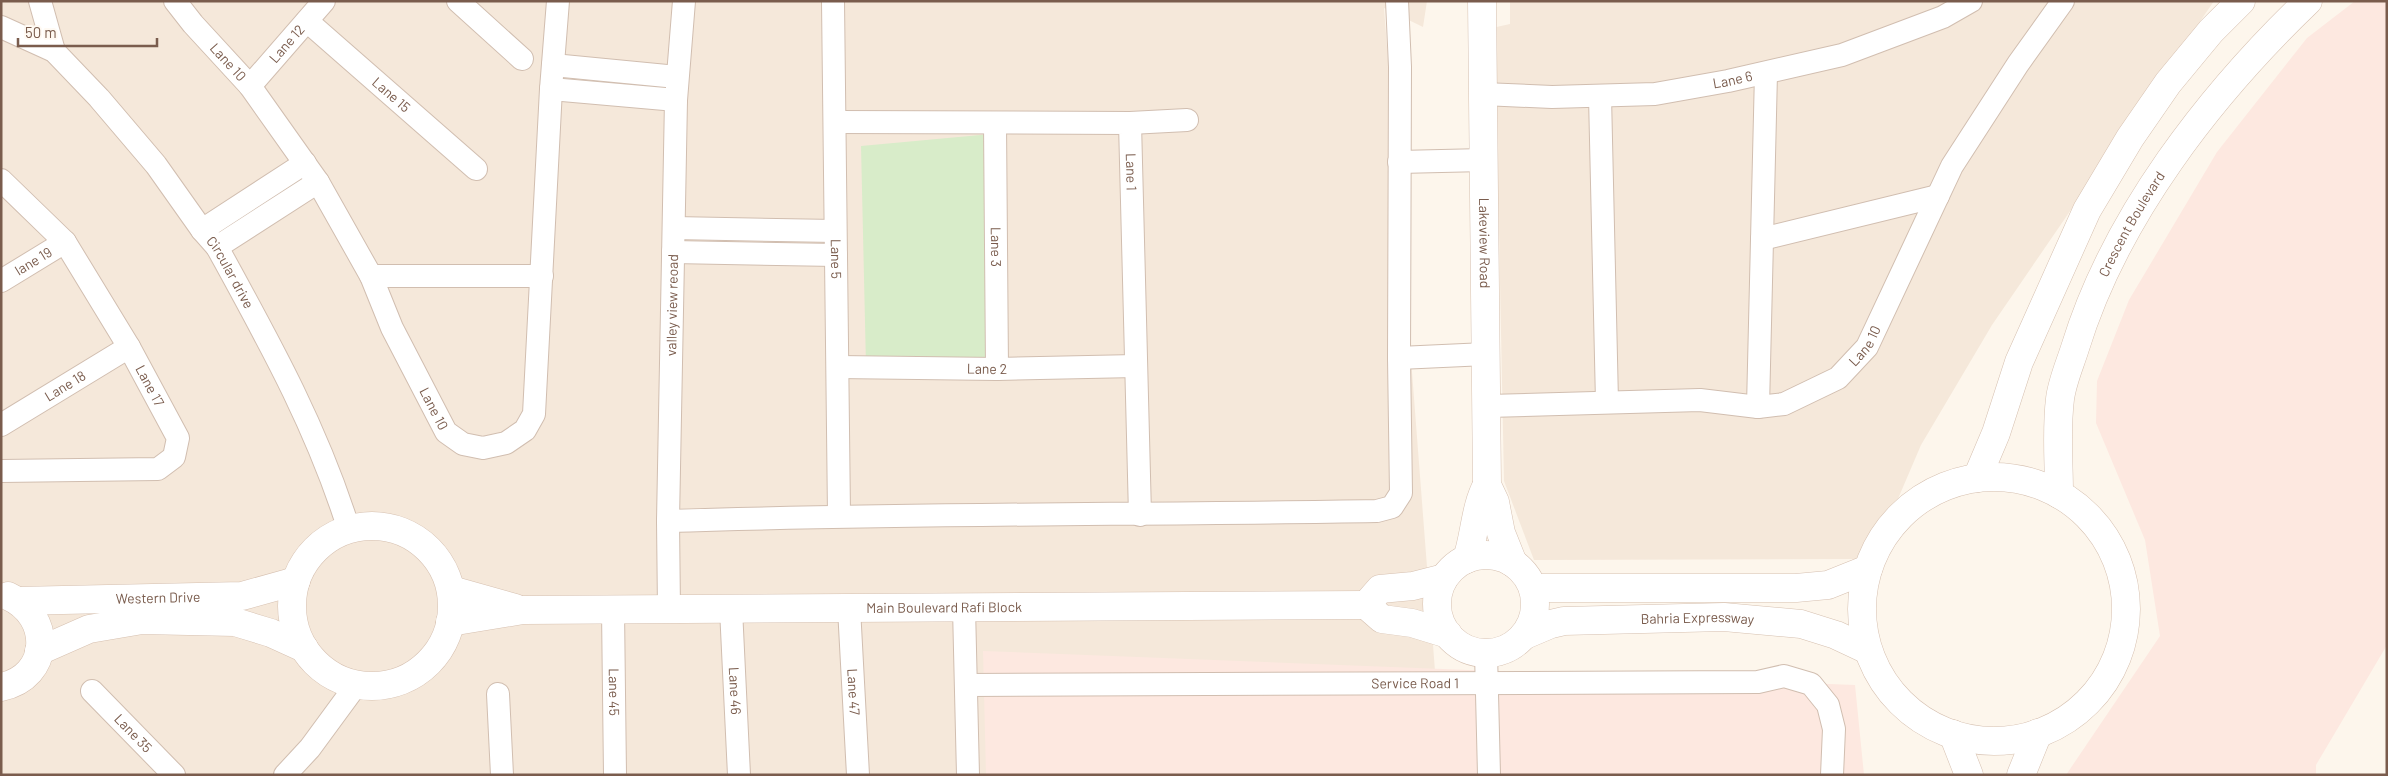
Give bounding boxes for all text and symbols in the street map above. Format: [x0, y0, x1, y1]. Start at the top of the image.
scale bar [18, 15, 156, 47]
street label: Lane 12 [265, 21, 308, 66]
text: 50 m [25, 23, 57, 41]
street label: Lane 10 [207, 39, 250, 84]
street label: Lane 6 [1711, 67, 1754, 92]
street label: Lane 15 [369, 73, 414, 116]
street label: Lane 1 [1123, 153, 1141, 191]
street label: Crescent Boulevard [2095, 168, 2168, 279]
street label: Lakeview Road [1476, 198, 1494, 288]
street label: Lane 3 [988, 227, 1005, 267]
street label: Circular drive [203, 232, 258, 311]
street label: Lane 5 [828, 239, 845, 279]
street label: lane 19 [12, 243, 55, 279]
street label: valley view reoad [662, 254, 681, 356]
street label: Lane 10 [1845, 323, 1884, 369]
street label: Lane 2 [967, 360, 1007, 377]
street label: Lane 17 [132, 362, 168, 409]
street label: Lane 18 [41, 367, 88, 405]
street label: Lane 10 [416, 384, 452, 433]
street label: Western Drive [115, 588, 201, 607]
street label: Main Boulevard Rafi Block [866, 598, 1022, 616]
street label: Bahria Expressway [1640, 608, 1755, 628]
street label: Lane 46 [726, 667, 745, 715]
street label: Lane 45 [606, 668, 623, 716]
street label: Lane 47 [844, 668, 864, 716]
street label: Service Road 1 [1371, 674, 1459, 691]
street label: Lane 35 [111, 710, 156, 756]

